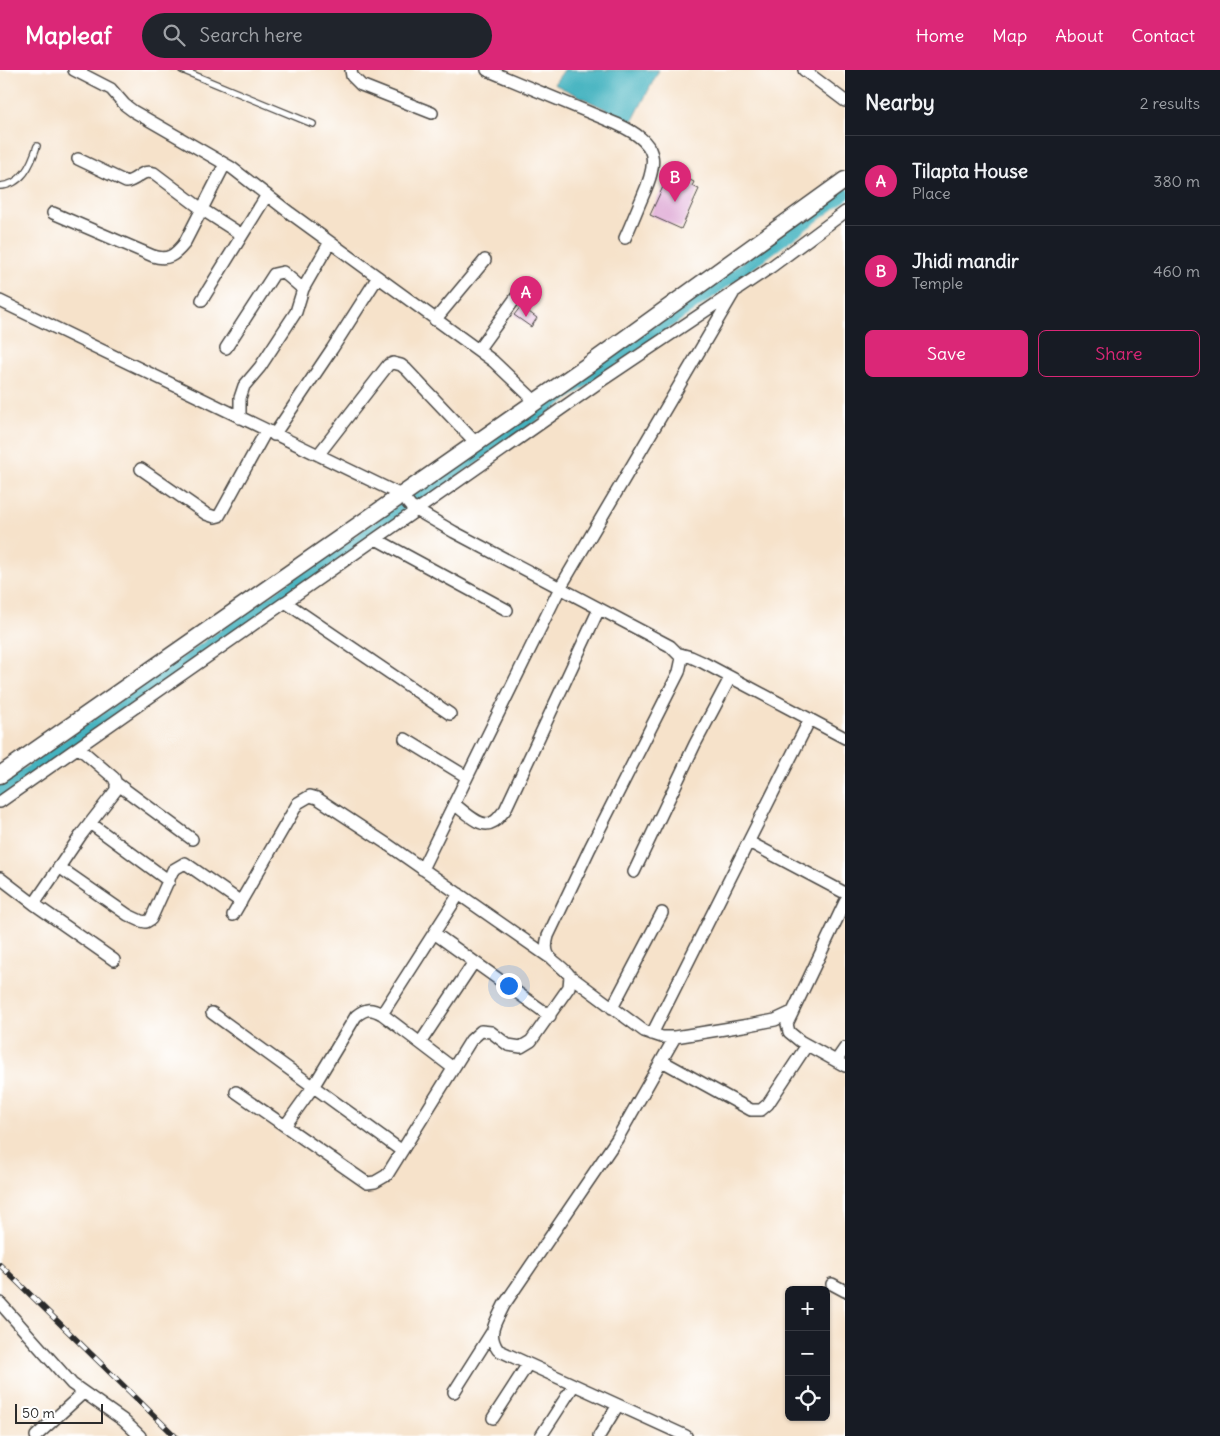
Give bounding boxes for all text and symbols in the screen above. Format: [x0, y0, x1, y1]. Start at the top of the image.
search box [142, 13, 492, 58]
text: Mapleaf [25, 20, 112, 50]
icon: search [160, 21, 188, 49]
text: Search here [200, 23, 303, 47]
text: Home [916, 24, 964, 47]
text: Map [992, 24, 1027, 47]
text: About [1055, 24, 1103, 47]
text: Contact [1131, 24, 1195, 47]
text: Nearby [865, 89, 935, 116]
text: 2 results [1140, 93, 1200, 113]
text: Tilapta House [912, 159, 1028, 183]
pin: B [659, 161, 691, 202]
text: A [876, 171, 886, 191]
text: 380 m [1153, 171, 1200, 191]
text: Place [912, 183, 951, 203]
text: Jhidi mandir [912, 249, 1019, 273]
text: B [876, 261, 886, 281]
text: 460 m [1153, 261, 1200, 281]
text: Temple [912, 273, 963, 293]
pin: A [510, 276, 542, 317]
button: Save [865, 330, 1028, 377]
button: Share [1038, 330, 1200, 377]
your location [496, 973, 522, 999]
map controls [785, 1286, 830, 1421]
button: + [785, 1286, 830, 1331]
button: − [785, 1331, 830, 1376]
button: locate [785, 1376, 830, 1421]
scale bar [15, 1401, 102, 1424]
text: 50 m [22, 1404, 55, 1422]

